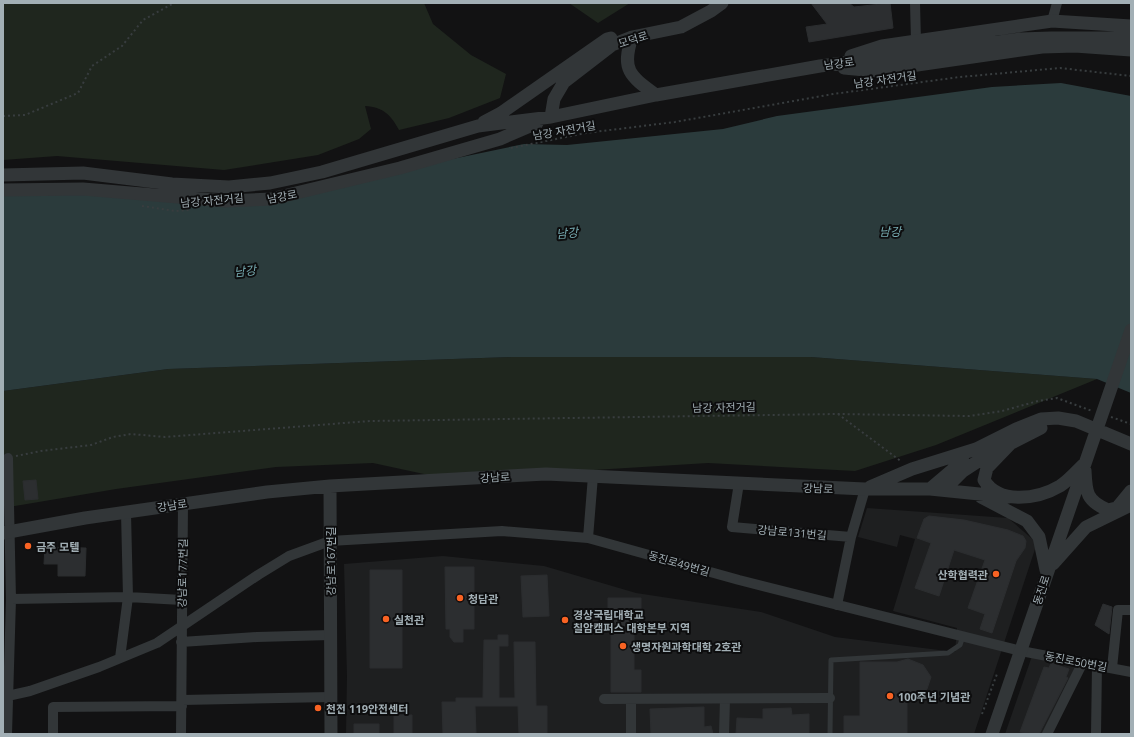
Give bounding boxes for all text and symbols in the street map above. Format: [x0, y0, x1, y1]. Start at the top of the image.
street label: 모덕로 [616, 27, 650, 51]
street label: 남강로 [823, 53, 855, 73]
street label: 남강 자전거길 [852, 67, 918, 91]
street label: 남강 자전거길 [531, 117, 597, 143]
street label: 남강로 [266, 186, 298, 206]
street label: 남강 자전거길 [180, 190, 244, 210]
water label: 남강 [555, 223, 581, 243]
water label: 남강 [879, 223, 903, 240]
water label: 남강 [233, 261, 259, 281]
street label: 남강 자전거길 [692, 399, 756, 415]
street label: 강남로 [479, 469, 511, 485]
street label: 강남로 [803, 480, 833, 496]
street label: 강남로 [156, 495, 188, 515]
street label: 강남로131번길 [757, 522, 827, 542]
street label: 강남로167번길 [323, 526, 338, 596]
street label: 강남로177번길 [174, 538, 190, 608]
place label: 금주 모텔 [36, 539, 79, 554]
marker: 금주 모텔 [23, 541, 33, 551]
street label: 동진로49번길 [647, 547, 711, 579]
place label: 산학협력관 [937, 567, 988, 582]
marker: 산학협력관 [991, 569, 1001, 579]
street label: 동진로 [1029, 573, 1053, 607]
place label: 청담관 [468, 591, 498, 606]
marker: 청담관 [455, 593, 465, 603]
place label: 경상국립대학교 칠암캠퍼스 대학본부 지역 [573, 607, 690, 635]
place label: 실천관 [394, 612, 424, 627]
marker: 실천관 [381, 614, 391, 624]
marker: 경상국립대학교 칠암캠퍼스 대학본부 지역 [560, 615, 570, 625]
place label: 생명자원과학대학 2호관 [631, 639, 741, 654]
marker: 생명자원과학대학 2호관 [618, 641, 628, 651]
street label: 동진로50번길 [1044, 648, 1108, 674]
place label: 100주년 기념관 [898, 689, 970, 704]
marker: 100주년 기념관 [885, 691, 895, 701]
place label: 천전 119안전센터 [326, 701, 408, 716]
marker: 천전 119안전센터 [313, 703, 323, 713]

